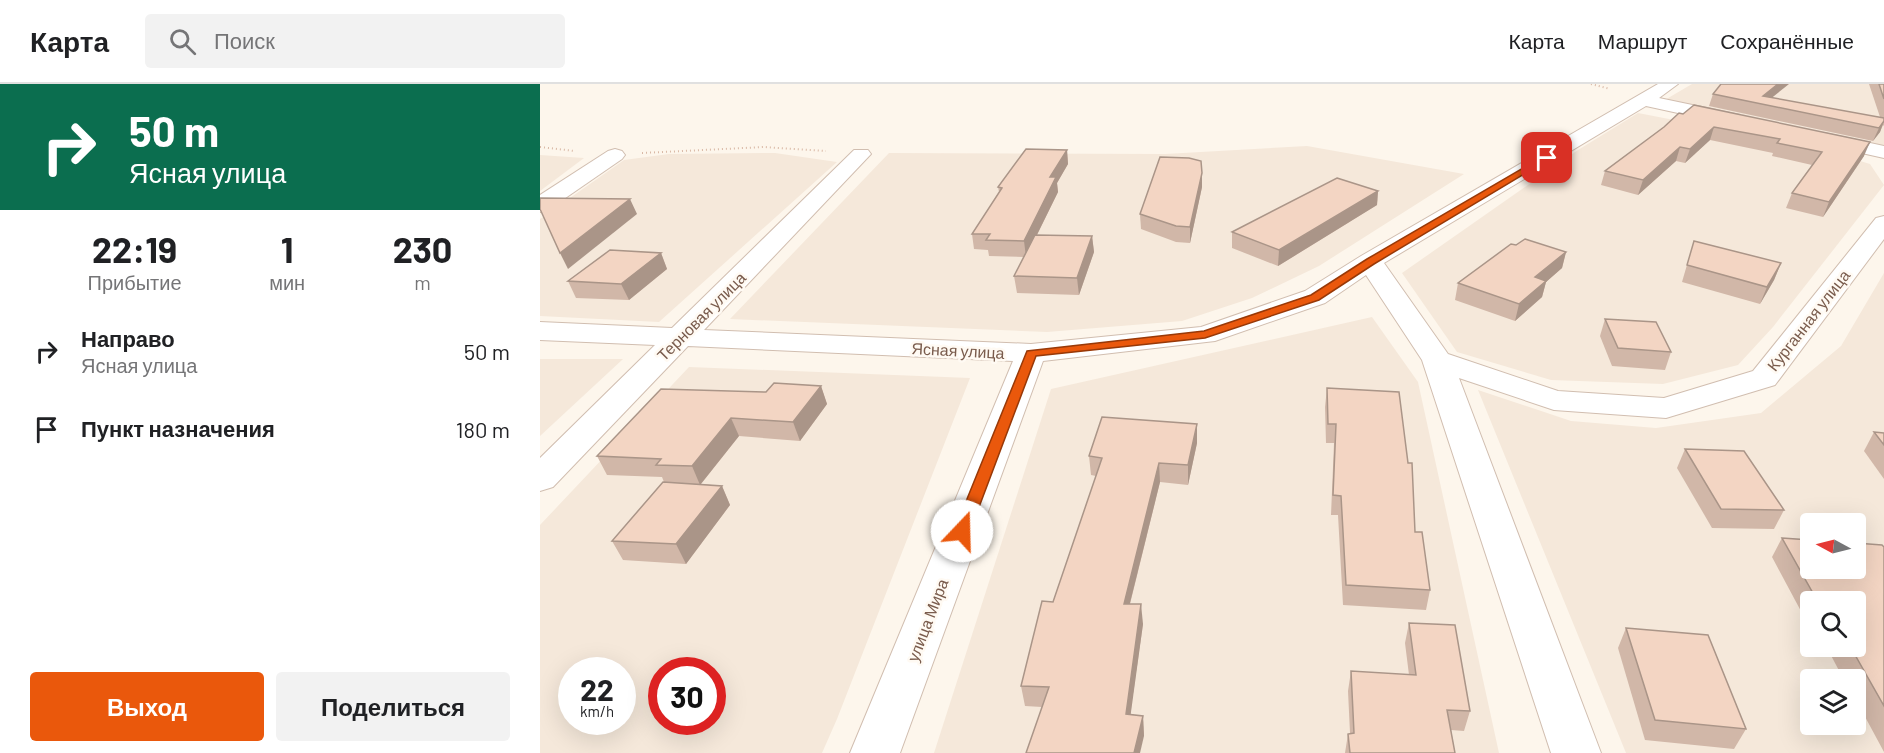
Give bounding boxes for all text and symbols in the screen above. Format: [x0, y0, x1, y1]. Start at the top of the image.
search box [145, 14, 565, 68]
text: Карта [30, 24, 109, 58]
icon: search [166, 25, 199, 58]
text: Поиск [214, 27, 275, 53]
text: Карта [1509, 28, 1565, 53]
text: Маршрут [1598, 28, 1687, 53]
text: Сохранённые [1720, 28, 1854, 53]
text: 50 m [129, 105, 219, 155]
icon: right [30, 108, 108, 186]
pin [1521, 132, 1572, 183]
icon: arrive [1530, 141, 1563, 174]
text: Ясная улица [129, 156, 286, 188]
text: 22:19 [92, 227, 177, 270]
text: 1 [281, 227, 294, 270]
text: 230 [393, 227, 452, 270]
street label: Курганная улица [1763, 266, 1853, 374]
street label: Терновая улица [653, 268, 749, 364]
text: Прибытие [88, 270, 182, 294]
text: мин [269, 270, 305, 294]
text: m [414, 270, 431, 294]
text: Направо [81, 325, 175, 351]
icon: right [30, 335, 63, 368]
text: 50 m [464, 338, 510, 364]
street label: Ясная улица [911, 338, 1005, 362]
text: Ясная улица [81, 353, 197, 377]
icon: arrive [30, 413, 63, 446]
text: Пункт назначения [81, 415, 275, 441]
text: 180 m [456, 416, 510, 442]
position arrow [930, 499, 994, 563]
north arrow [1800, 513, 1866, 579]
map controls [1800, 513, 1866, 735]
street label: улица Мира [902, 576, 952, 664]
button: search [1800, 591, 1866, 657]
speed limit sign: 30 [648, 657, 726, 735]
button: layers [1800, 669, 1866, 735]
text: 22 [580, 671, 614, 707]
button: Выход [30, 672, 264, 741]
button: Поделиться [276, 672, 510, 741]
text: km/h [580, 702, 614, 720]

